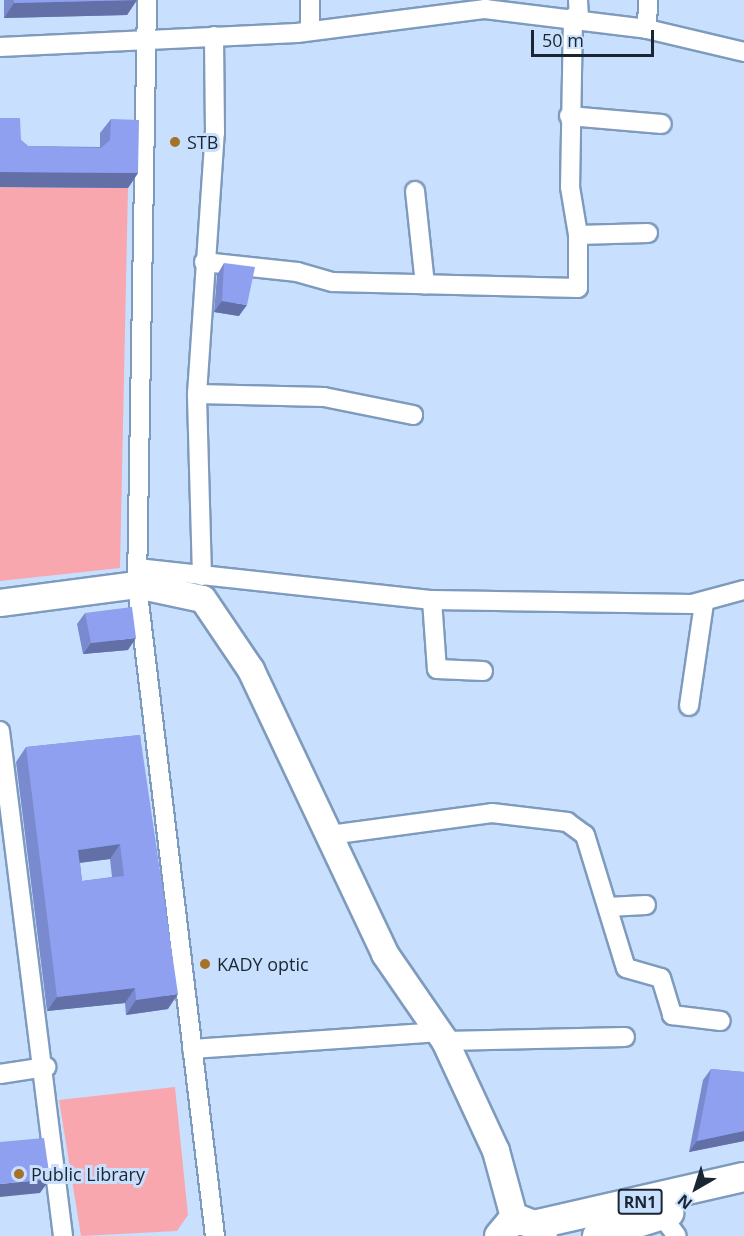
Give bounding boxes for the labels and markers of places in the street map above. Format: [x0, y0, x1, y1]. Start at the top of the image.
place label: STB [187, 131, 218, 153]
marker: STB [168, 135, 182, 149]
place label: KADY optic [217, 953, 309, 975]
marker: KADY optic [198, 957, 212, 971]
place label: Public Library [31, 1163, 145, 1185]
marker: Public Library [12, 1167, 26, 1181]

